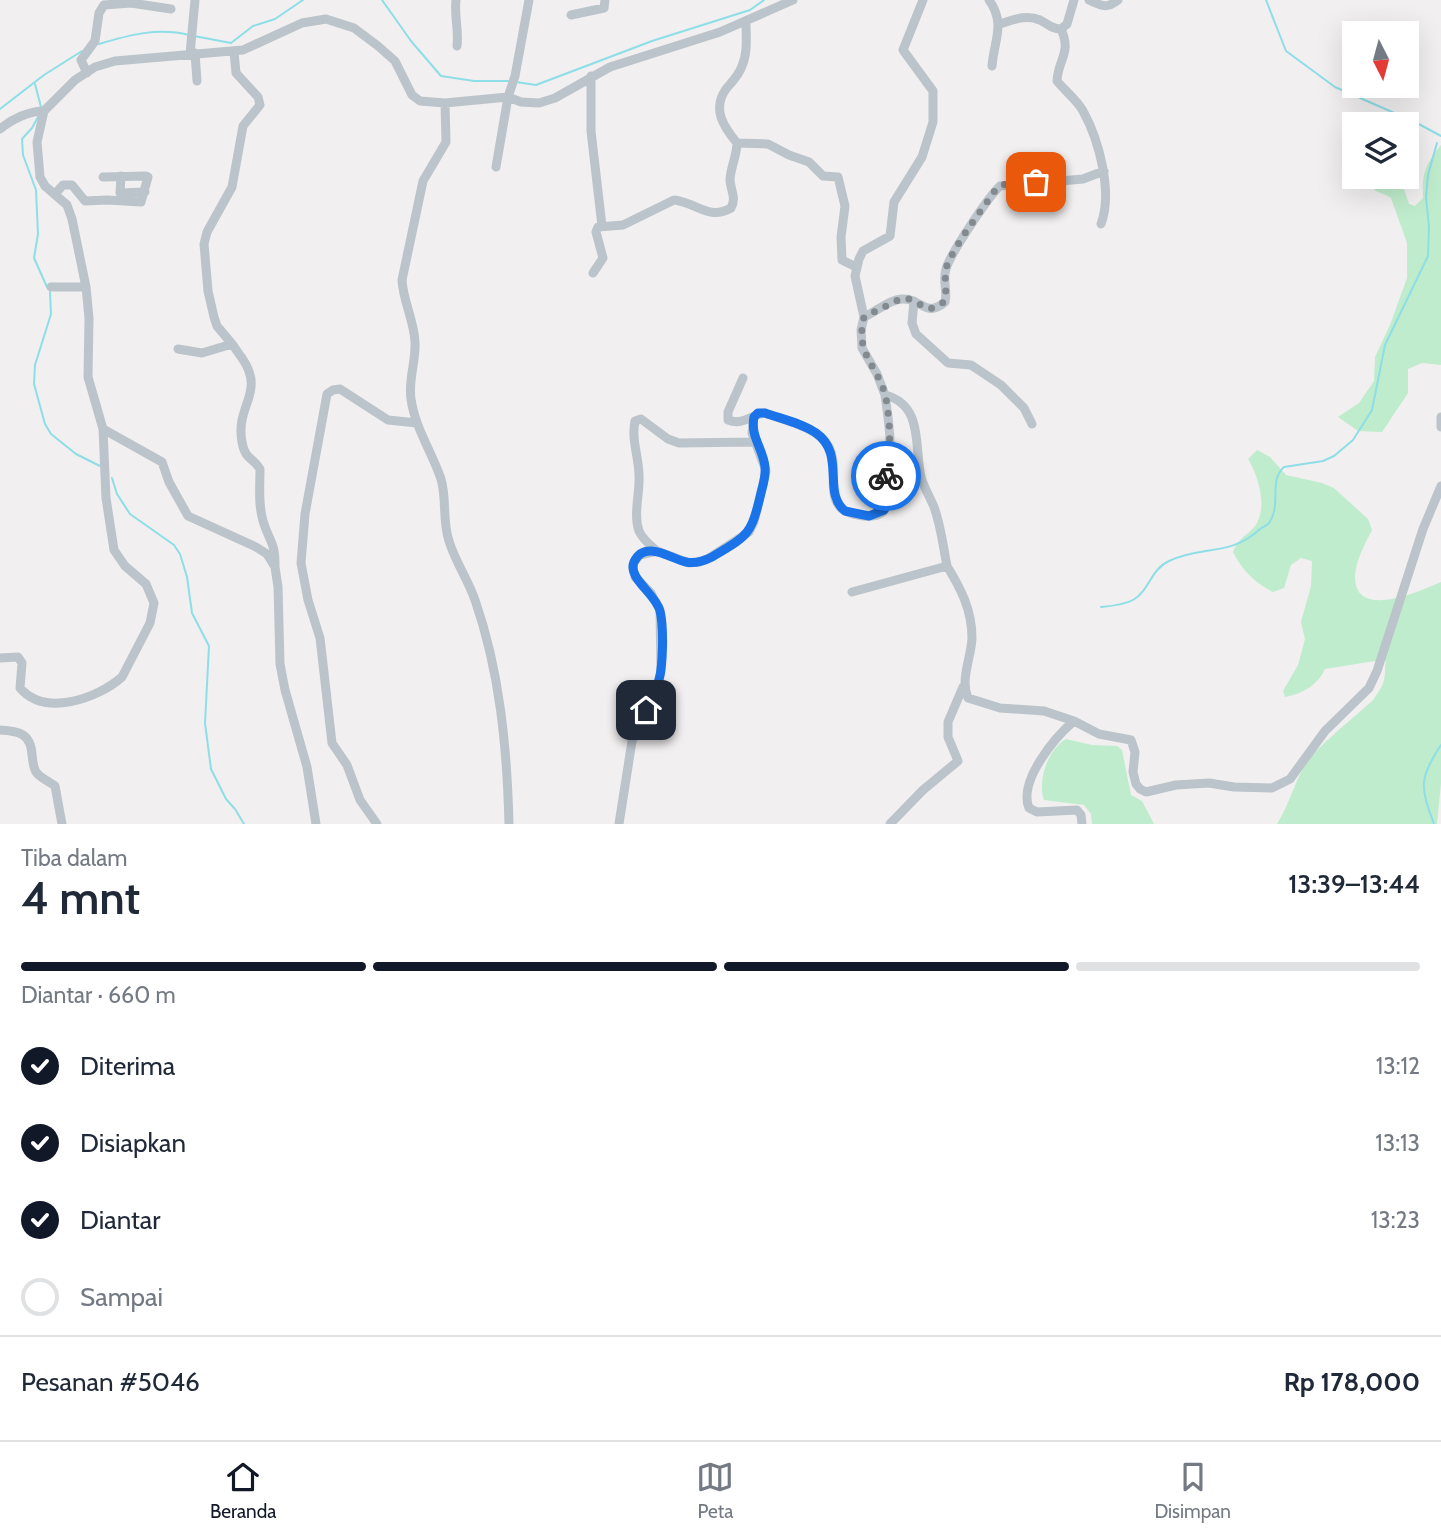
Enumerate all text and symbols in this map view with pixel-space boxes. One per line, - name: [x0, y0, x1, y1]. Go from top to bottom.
- north arrow: [1342, 21, 1419, 98]
- map controls: [1342, 21, 1419, 189]
- button: layers: [1342, 112, 1419, 189]
- pin: [1006, 152, 1066, 212]
- icon: bag: [1017, 163, 1055, 201]
- courier: [851, 441, 921, 511]
- icon: bike: [867, 457, 905, 495]
- pin: [616, 680, 676, 740]
- icon: home: [627, 691, 665, 729]
- text: Tiba dalam: [21, 844, 127, 872]
- text: 13:39–13:44: [1288, 868, 1420, 900]
- text: 4 mnt: [21, 870, 140, 926]
- text: Diantar · 660 m: [21, 981, 176, 1009]
- icon: check: [21, 1047, 59, 1085]
- text: Diterima: [80, 1050, 175, 1082]
- text: 13:12: [1376, 1052, 1420, 1080]
- icon: check: [21, 1124, 59, 1162]
- text: Disiapkan: [80, 1127, 186, 1159]
- text: 13:13: [1375, 1129, 1420, 1157]
- icon: check: [21, 1201, 59, 1239]
- text: Diantar: [80, 1204, 161, 1236]
- text: 13:23: [1371, 1206, 1420, 1234]
- text: Sampai: [80, 1281, 163, 1313]
- text: Pesanan #5046: [21, 1366, 200, 1398]
- text: Rp 178,000: [1284, 1366, 1420, 1398]
- tab: Beranda: [210, 1458, 276, 1523]
- tab: Peta: [696, 1458, 734, 1523]
- tab: Disimpan: [1154, 1458, 1231, 1523]

